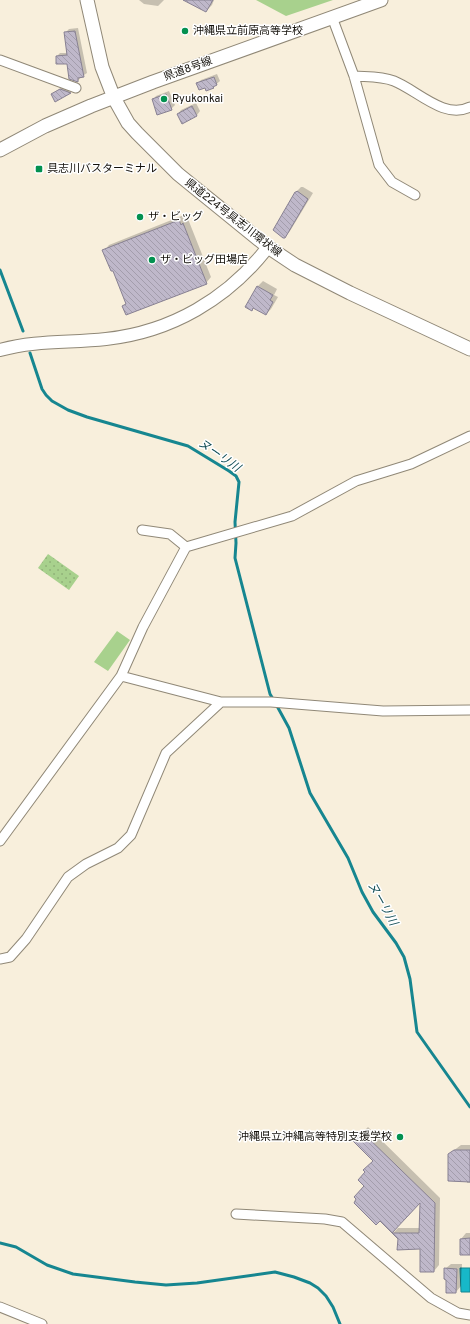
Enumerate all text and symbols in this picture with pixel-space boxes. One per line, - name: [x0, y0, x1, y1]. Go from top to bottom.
- place label: 沖縄県立前原高等学校: [193, 24, 303, 38]
- marker: 沖縄県立前原高等学校: [180, 26, 190, 36]
- street label: 県道8号線: [162, 54, 214, 84]
- place label: Ryukonkai: [172, 92, 223, 106]
- marker: Ryukonkai: [159, 94, 169, 104]
- place label: 具志川バスターミナル: [47, 162, 157, 176]
- marker: 具志川バスターミナル: [34, 164, 44, 174]
- street label: 県道224号具志川環状線: [182, 176, 284, 260]
- place label: ザ・ビッグ: [148, 210, 203, 224]
- marker: ザ・ビッグ: [135, 212, 145, 222]
- place label: ザ・ビッグ田場店: [160, 253, 248, 267]
- marker: ザ・ビッグ田場店: [147, 255, 157, 265]
- water label: ヌーリ川: [195, 436, 245, 477]
- water label: ヌーリ川: [363, 879, 402, 931]
- place label: 沖縄県立沖縄高等特別支援学校: [238, 1130, 392, 1144]
- marker: 沖縄県立沖縄高等特別支援学校: [395, 1132, 405, 1142]

